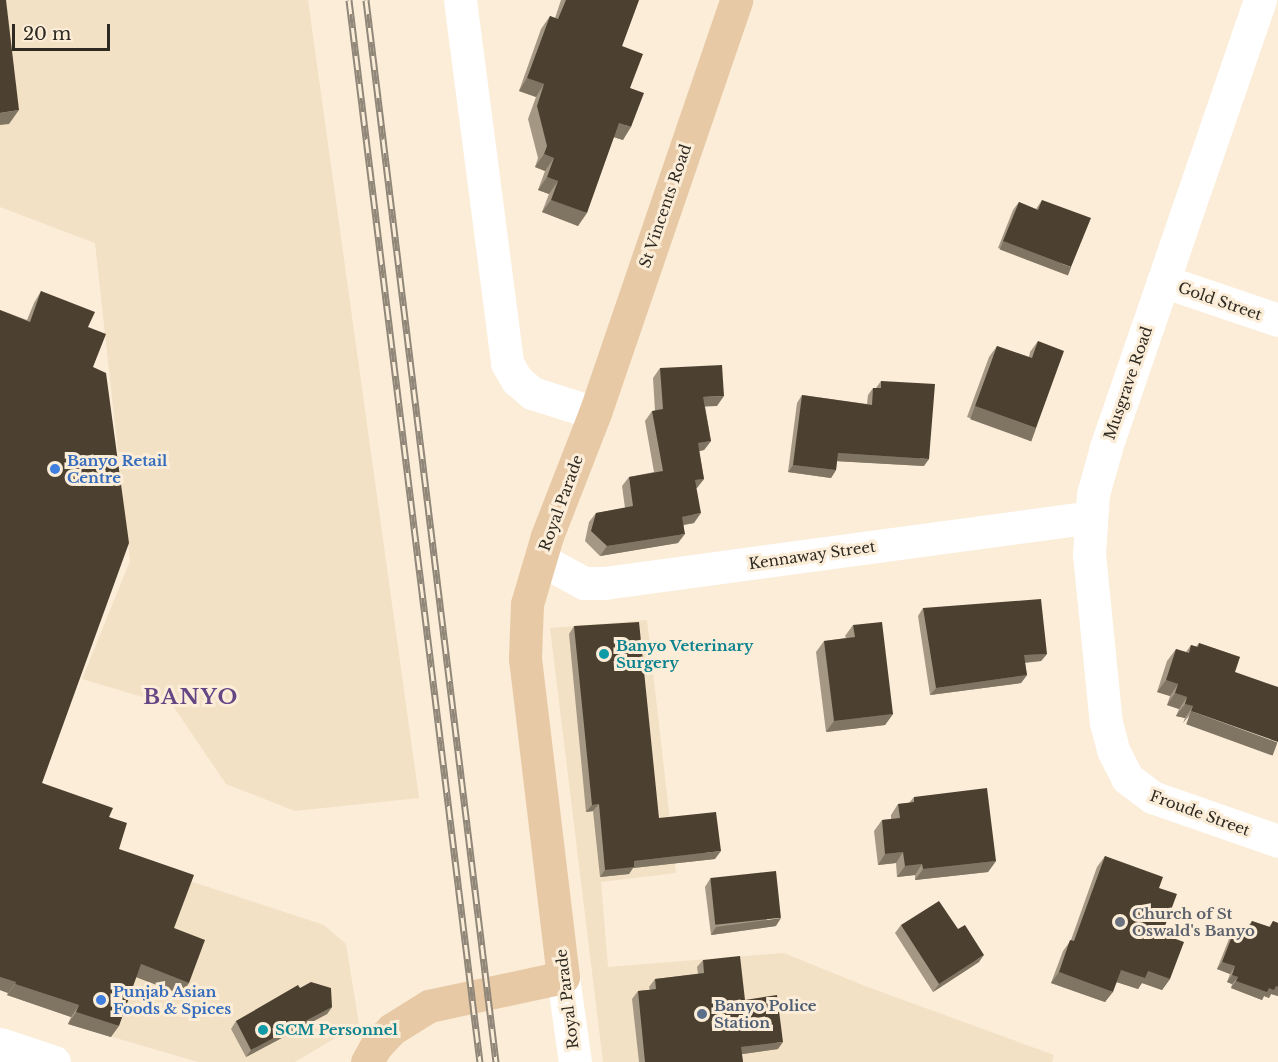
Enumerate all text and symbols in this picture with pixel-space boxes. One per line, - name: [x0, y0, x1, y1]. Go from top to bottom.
- scale bar: [15, 12, 112, 50]
- text: 20 m: [23, 23, 71, 45]
- street label: St Vincents Road: [635, 141, 695, 271]
- street label: Gold Street: [1176, 278, 1264, 324]
- street label: Musgrave Road: [1100, 324, 1156, 442]
- place label: Banyo Retail Centre: [67, 451, 167, 486]
- street label: Royal Parade: [535, 453, 587, 553]
- marker: Banyo Retail Centre: [48, 462, 62, 476]
- street label: Kennaway Street: [747, 537, 877, 573]
- place label: Banyo Veterinary Surgery: [616, 636, 754, 671]
- marker: Banyo Veterinary Surgery: [597, 647, 611, 661]
- district label: BANYO: [143, 684, 239, 710]
- street label: Froude Street: [1148, 787, 1252, 839]
- place label: Church of St Oswald's Banyo: [1132, 904, 1255, 939]
- marker: Church of St Oswald's Banyo: [1113, 915, 1127, 929]
- street label: Royal Parade: [552, 948, 582, 1050]
- place label: Punjab Asian Foods & Spices: [113, 982, 231, 1017]
- marker: Punjab Asian Foods & Spices: [94, 993, 108, 1007]
- place label: Banyo Police Station: [714, 996, 817, 1031]
- marker: Banyo Police Station: [695, 1007, 709, 1021]
- place label: SCM Personnel: [275, 1021, 398, 1039]
- marker: SCM Personnel: [256, 1023, 270, 1037]

